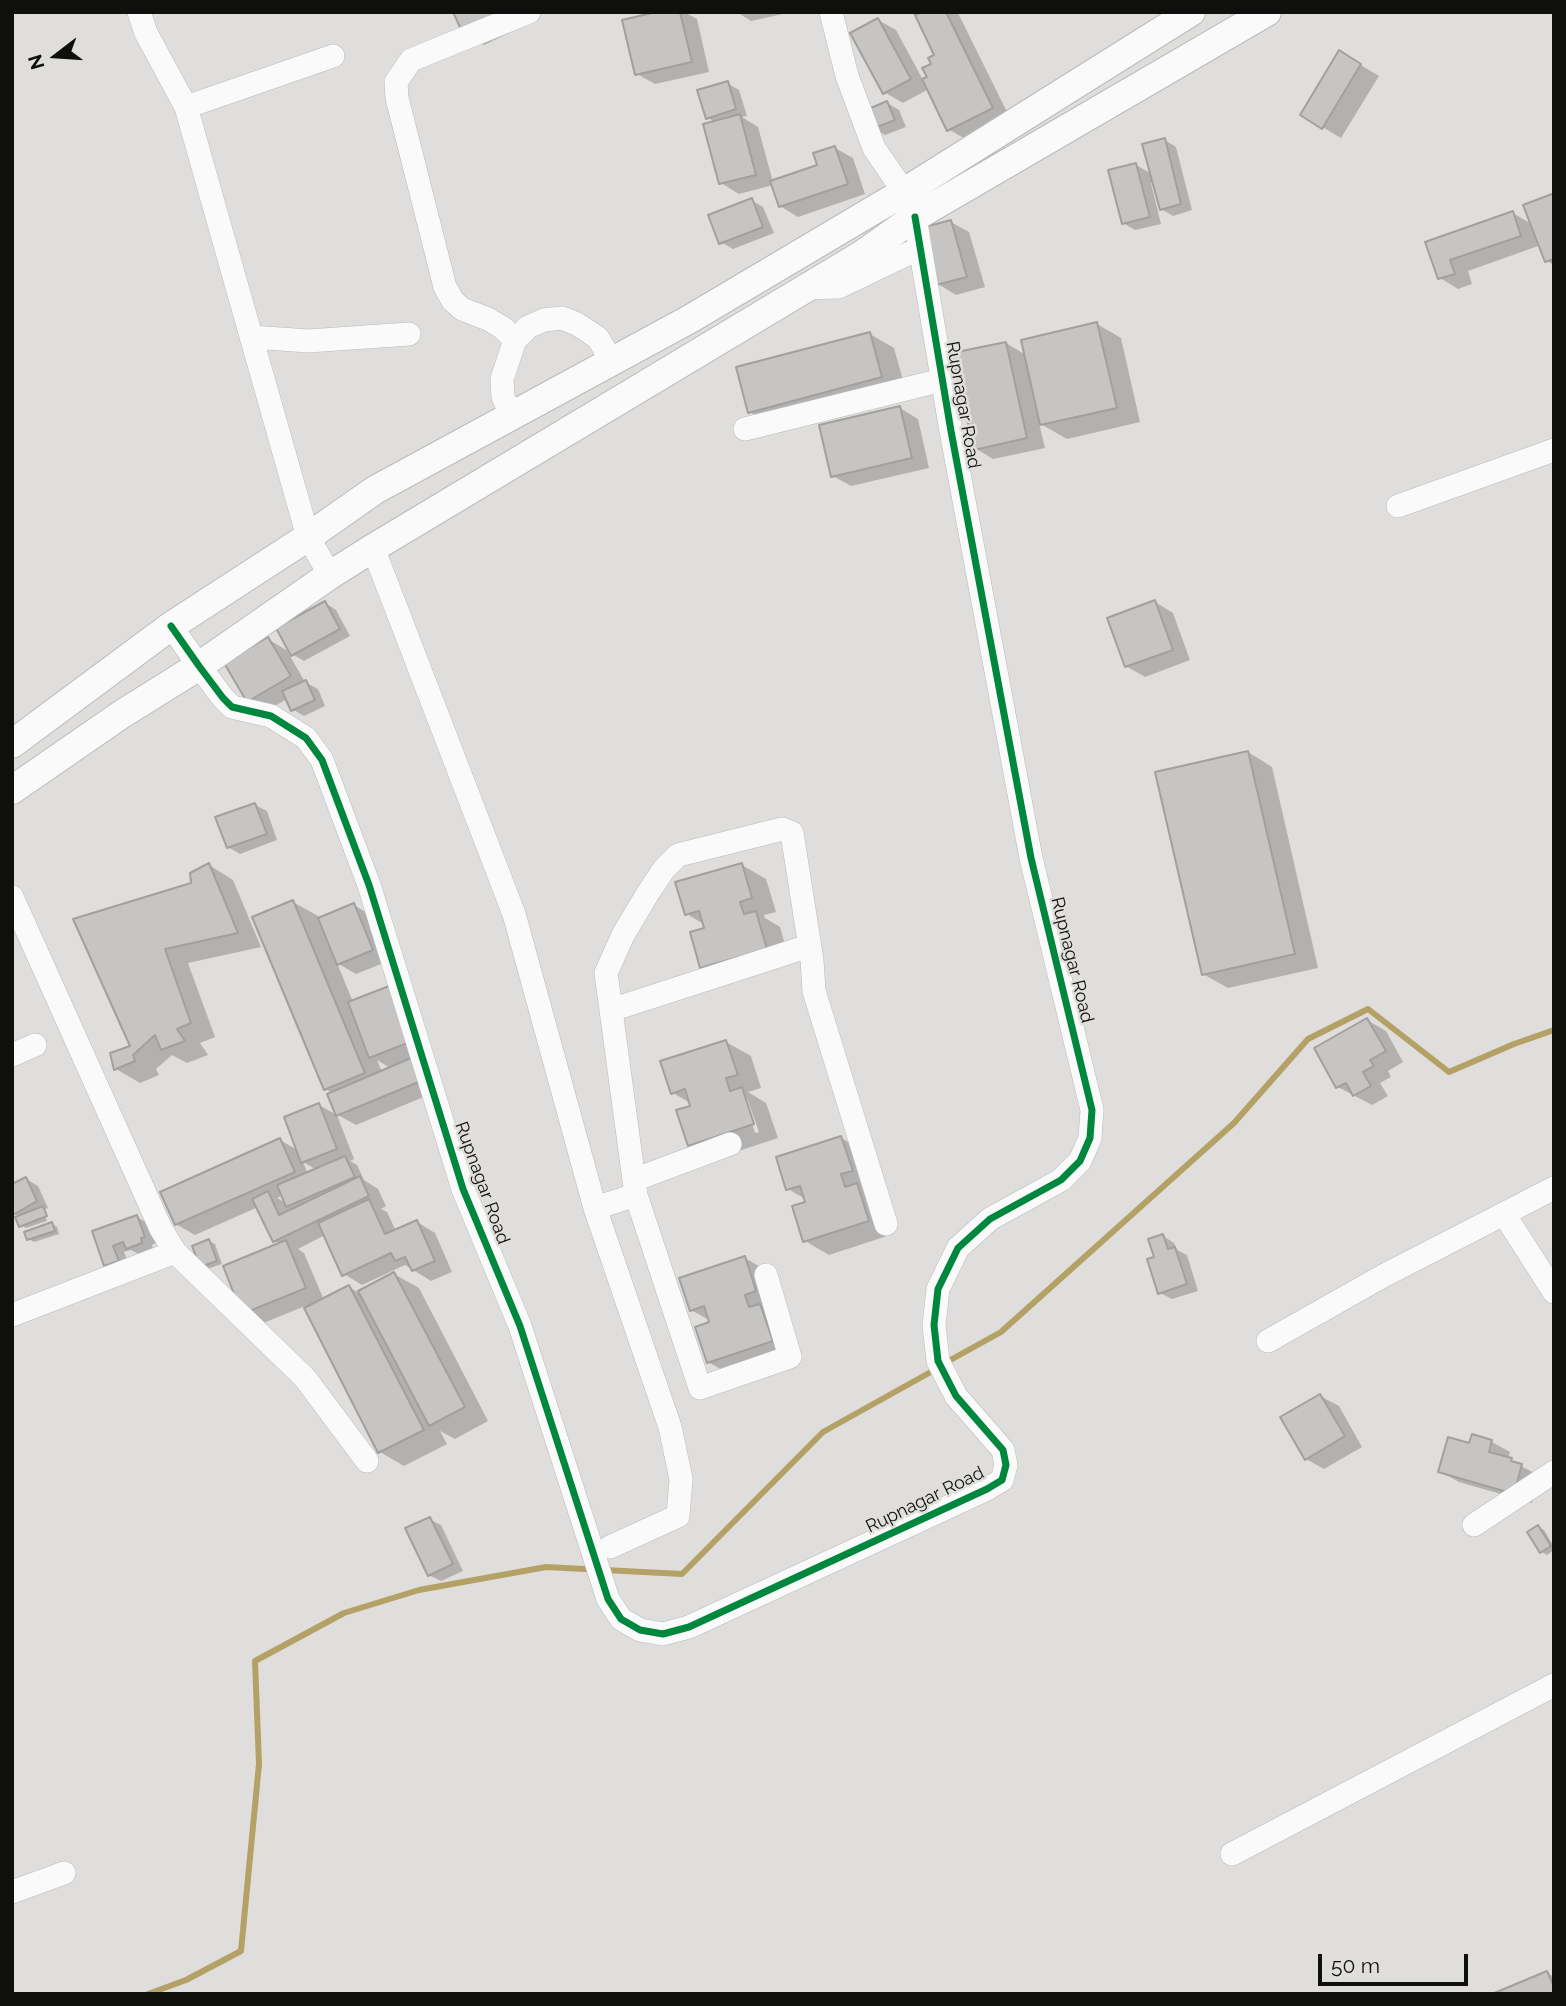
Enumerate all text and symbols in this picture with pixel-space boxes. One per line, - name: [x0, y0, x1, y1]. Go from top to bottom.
- north arrow: [21, 21, 91, 91]
- text: N: [23, 52, 49, 72]
- street label: Rupnagar Road: [941, 340, 985, 470]
- street label: Rupnagar Road: [1046, 895, 1098, 1025]
- street label: Rupnagar Road: [450, 1119, 514, 1247]
- street label: Rupnagar Road: [862, 1462, 988, 1538]
- scale bar: [1321, 1940, 1472, 1984]
- text: 50 m: [1331, 1953, 1380, 1978]

